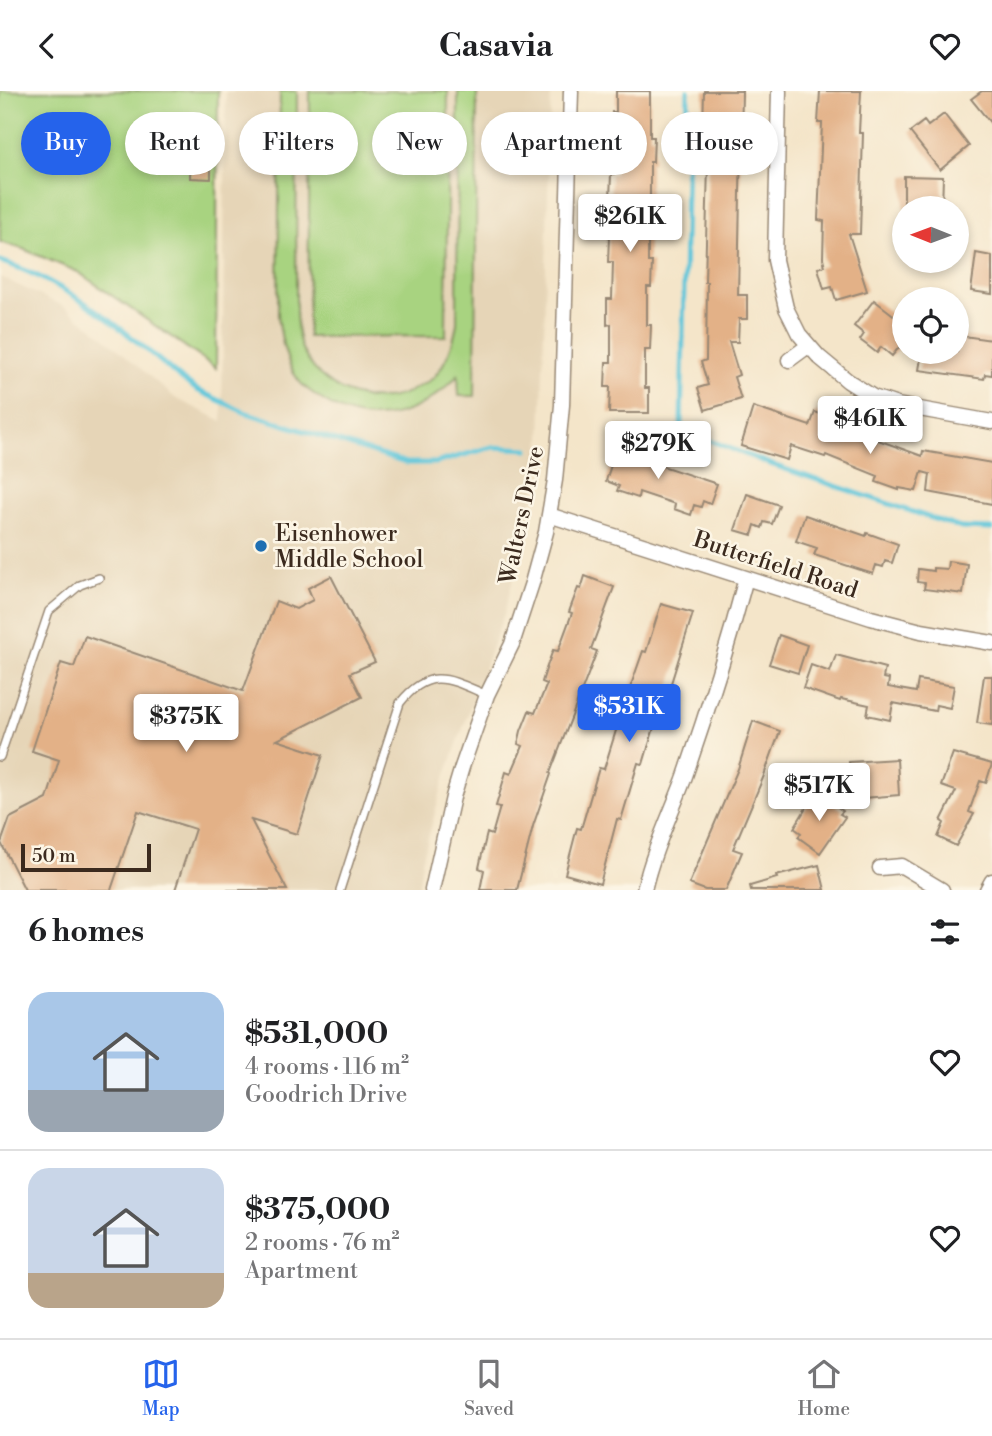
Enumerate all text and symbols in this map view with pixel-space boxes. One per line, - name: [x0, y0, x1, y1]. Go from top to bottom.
- text: Casavia: [439, 26, 553, 66]
- icon: back: [28, 27, 66, 65]
- icon: heart: [926, 27, 964, 65]
- chip: Buy: [21, 112, 111, 175]
- chip: Rent: [125, 112, 225, 175]
- chip: Filters: [239, 112, 358, 175]
- chip: New: [372, 112, 467, 175]
- chip: Apartment: [481, 112, 647, 175]
- chip: House: [661, 112, 778, 175]
- pin: $261K: [581, 195, 679, 254]
- north arrow: [892, 196, 970, 273]
- map controls: [892, 196, 969, 364]
- text: $261K: [594, 203, 666, 231]
- button: locate: [892, 287, 969, 364]
- pin: $461K: [821, 397, 919, 456]
- text: $461K: [834, 405, 906, 433]
- pin: $279K: [609, 421, 707, 481]
- text: $279K: [621, 430, 695, 458]
- street label: Walters Drive: [493, 443, 550, 588]
- place label: Eisenhower Middle School: [275, 520, 423, 574]
- street label: Butterfield Road: [689, 525, 861, 605]
- marker: Eisenhower Middle School: [253, 538, 269, 554]
- pin: $531K: [580, 685, 678, 744]
- text: $531K: [594, 693, 664, 721]
- pin: $375K: [137, 695, 235, 754]
- text: $375K: [150, 703, 222, 731]
- pin: $517K: [770, 763, 868, 823]
- text: $517K: [784, 772, 854, 800]
- scale bar: [21, 841, 150, 873]
- text: 50 m: [32, 844, 76, 868]
- text: 6 homes: [28, 913, 144, 951]
- icon: filters: [926, 913, 964, 951]
- text: $531,000: [245, 1015, 388, 1053]
- icon: home: [84, 1020, 168, 1104]
- icon: heart: [926, 1043, 964, 1081]
- text: 4 rooms · 116 m²: [245, 1053, 409, 1081]
- text: Goodrich Drive: [245, 1081, 407, 1109]
- text: $375,000: [245, 1191, 390, 1229]
- icon: home: [84, 1196, 168, 1280]
- icon: heart: [926, 1219, 964, 1257]
- text: 2 rooms · 76 m²: [245, 1229, 400, 1257]
- text: Apartment: [245, 1257, 358, 1285]
- tab: Map: [142, 1355, 180, 1421]
- tab: Saved: [464, 1355, 514, 1421]
- tab: Home: [798, 1355, 850, 1421]

